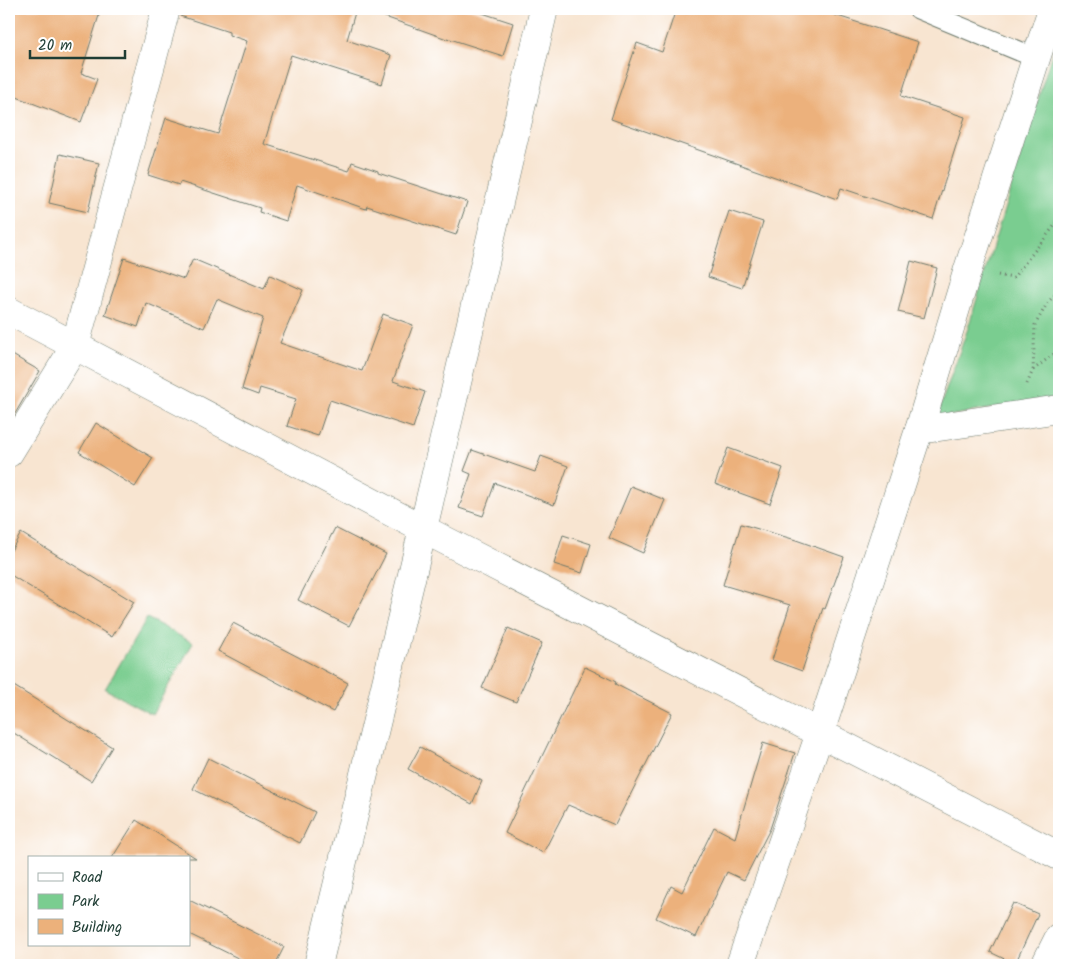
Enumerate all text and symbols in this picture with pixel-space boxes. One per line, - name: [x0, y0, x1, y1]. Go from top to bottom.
- scale bar: [30, 28, 125, 60]
- text: 20 m: [38, 34, 72, 58]
- legend: [28, 856, 190, 946]
- text: Road: [72, 866, 103, 890]
- text: Park: [72, 890, 100, 914]
- text: Building: [72, 916, 122, 940]

